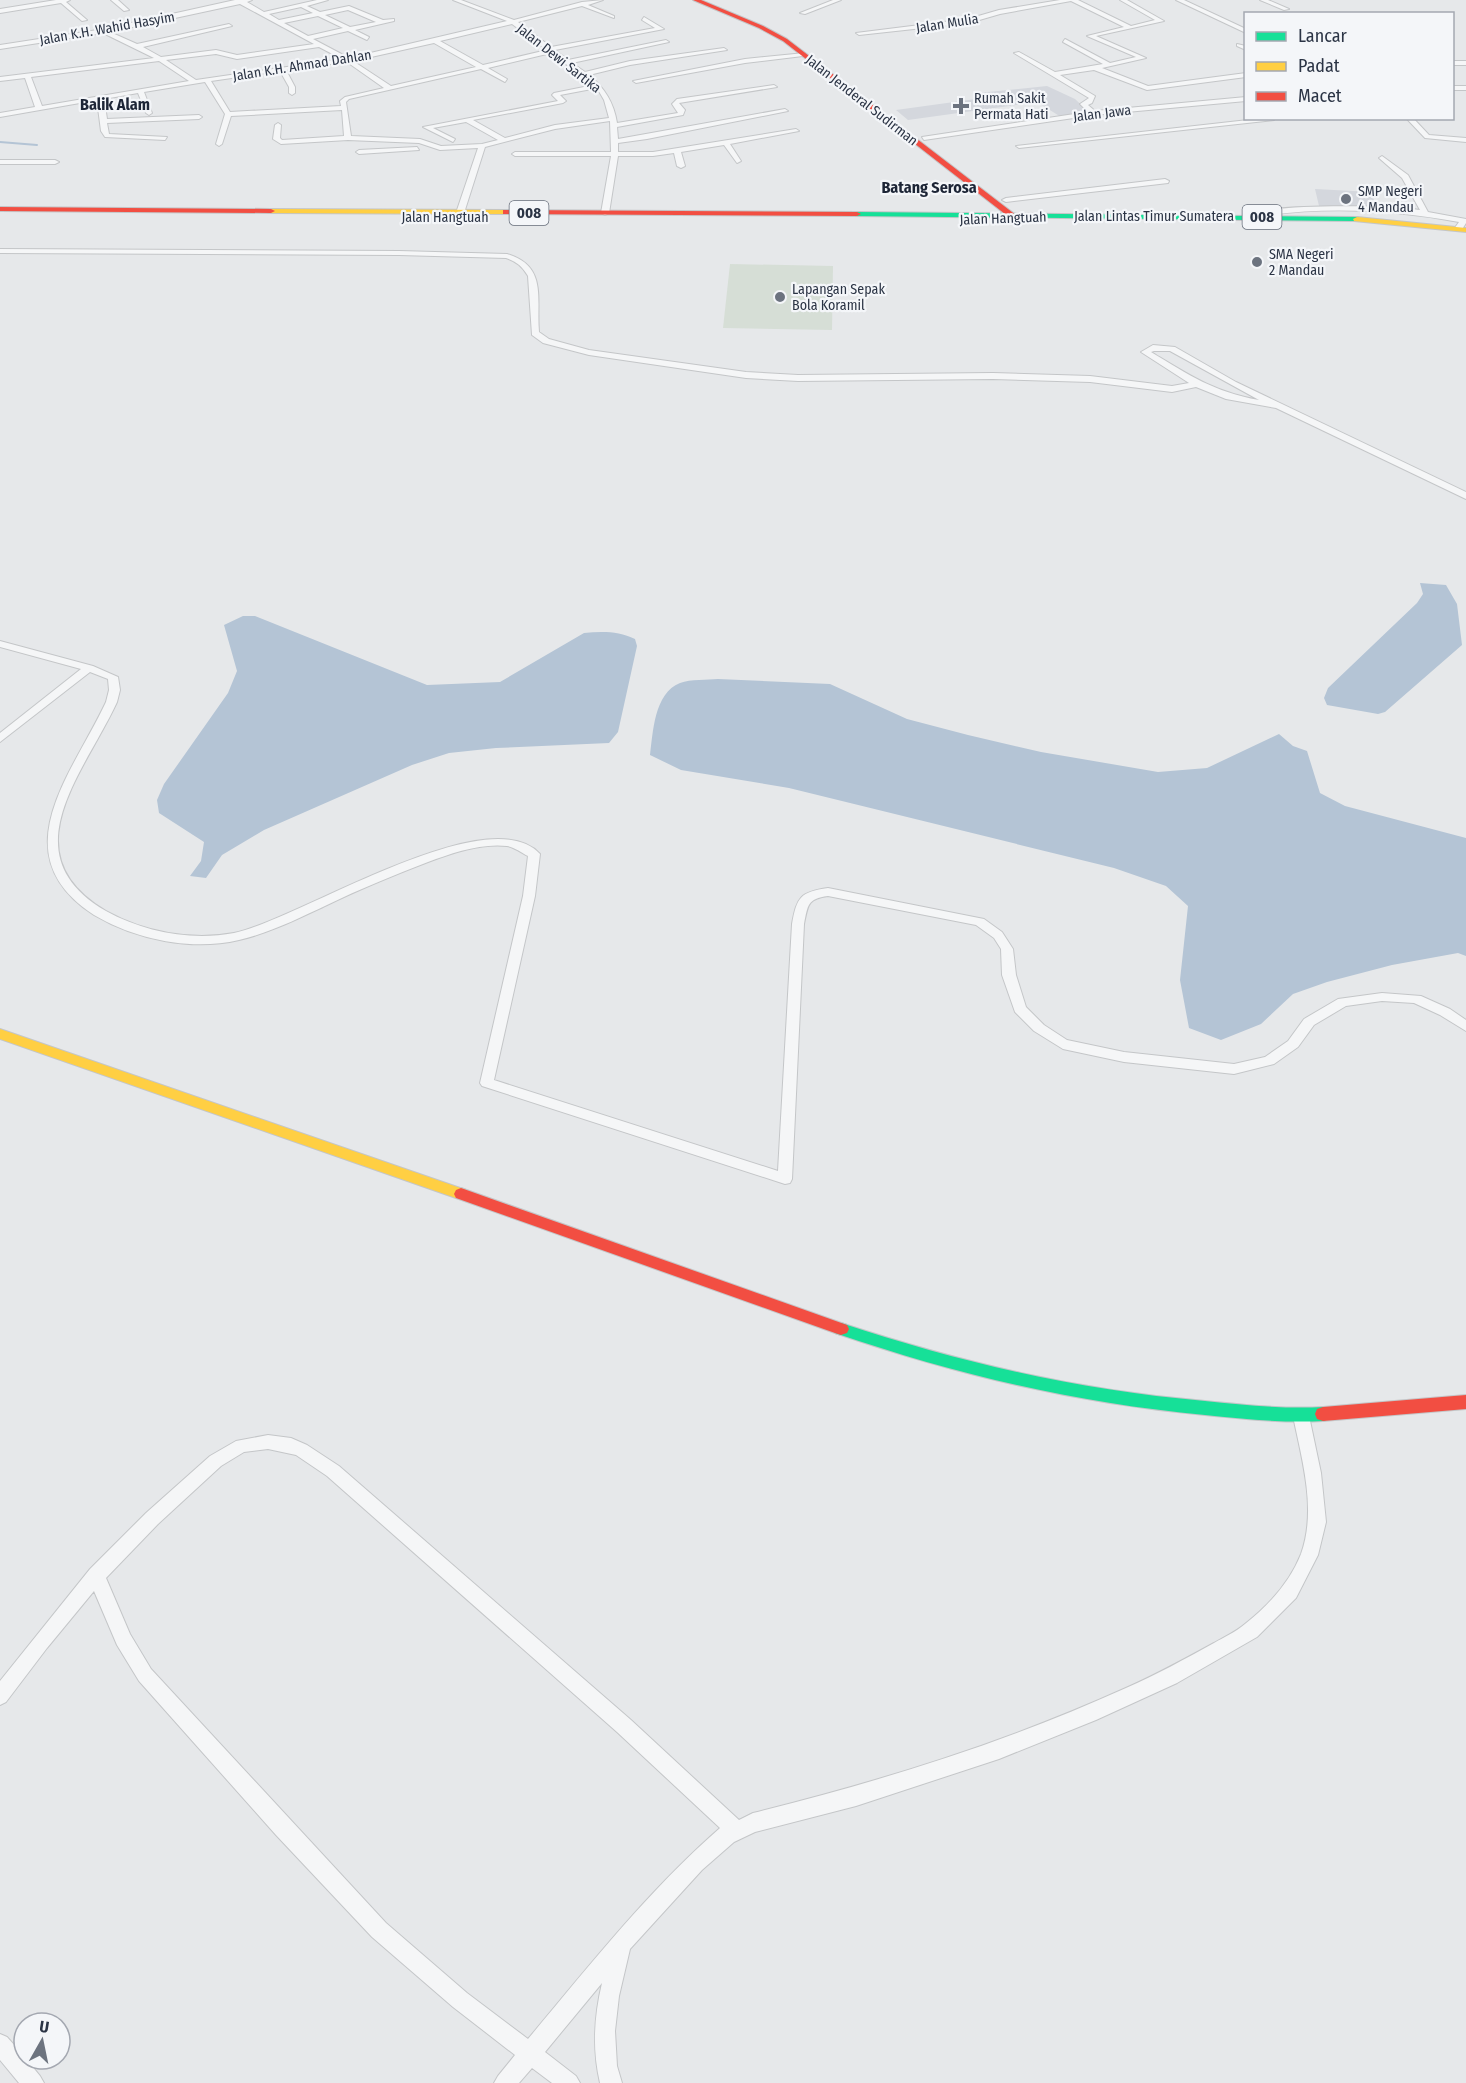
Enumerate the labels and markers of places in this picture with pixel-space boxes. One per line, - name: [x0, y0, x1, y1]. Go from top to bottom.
- place label: Rumah Sakit Permata Hati: [974, 90, 1048, 123]
- marker: Rumah Sakit Permata Hati: [952, 97, 970, 115]
- place label: SMP Negeri 4 Mandau: [1358, 183, 1422, 216]
- marker: SMP Negeri 4 Mandau: [1339, 192, 1353, 206]
- place label: SMA Negeri 2 Mandau: [1269, 246, 1334, 279]
- marker: SMA Negeri 2 Mandau: [1250, 255, 1264, 269]
- place label: Lapangan Sepak Bola Koramil: [792, 281, 885, 314]
- marker: Lapangan Sepak Bola Koramil: [773, 290, 787, 304]

